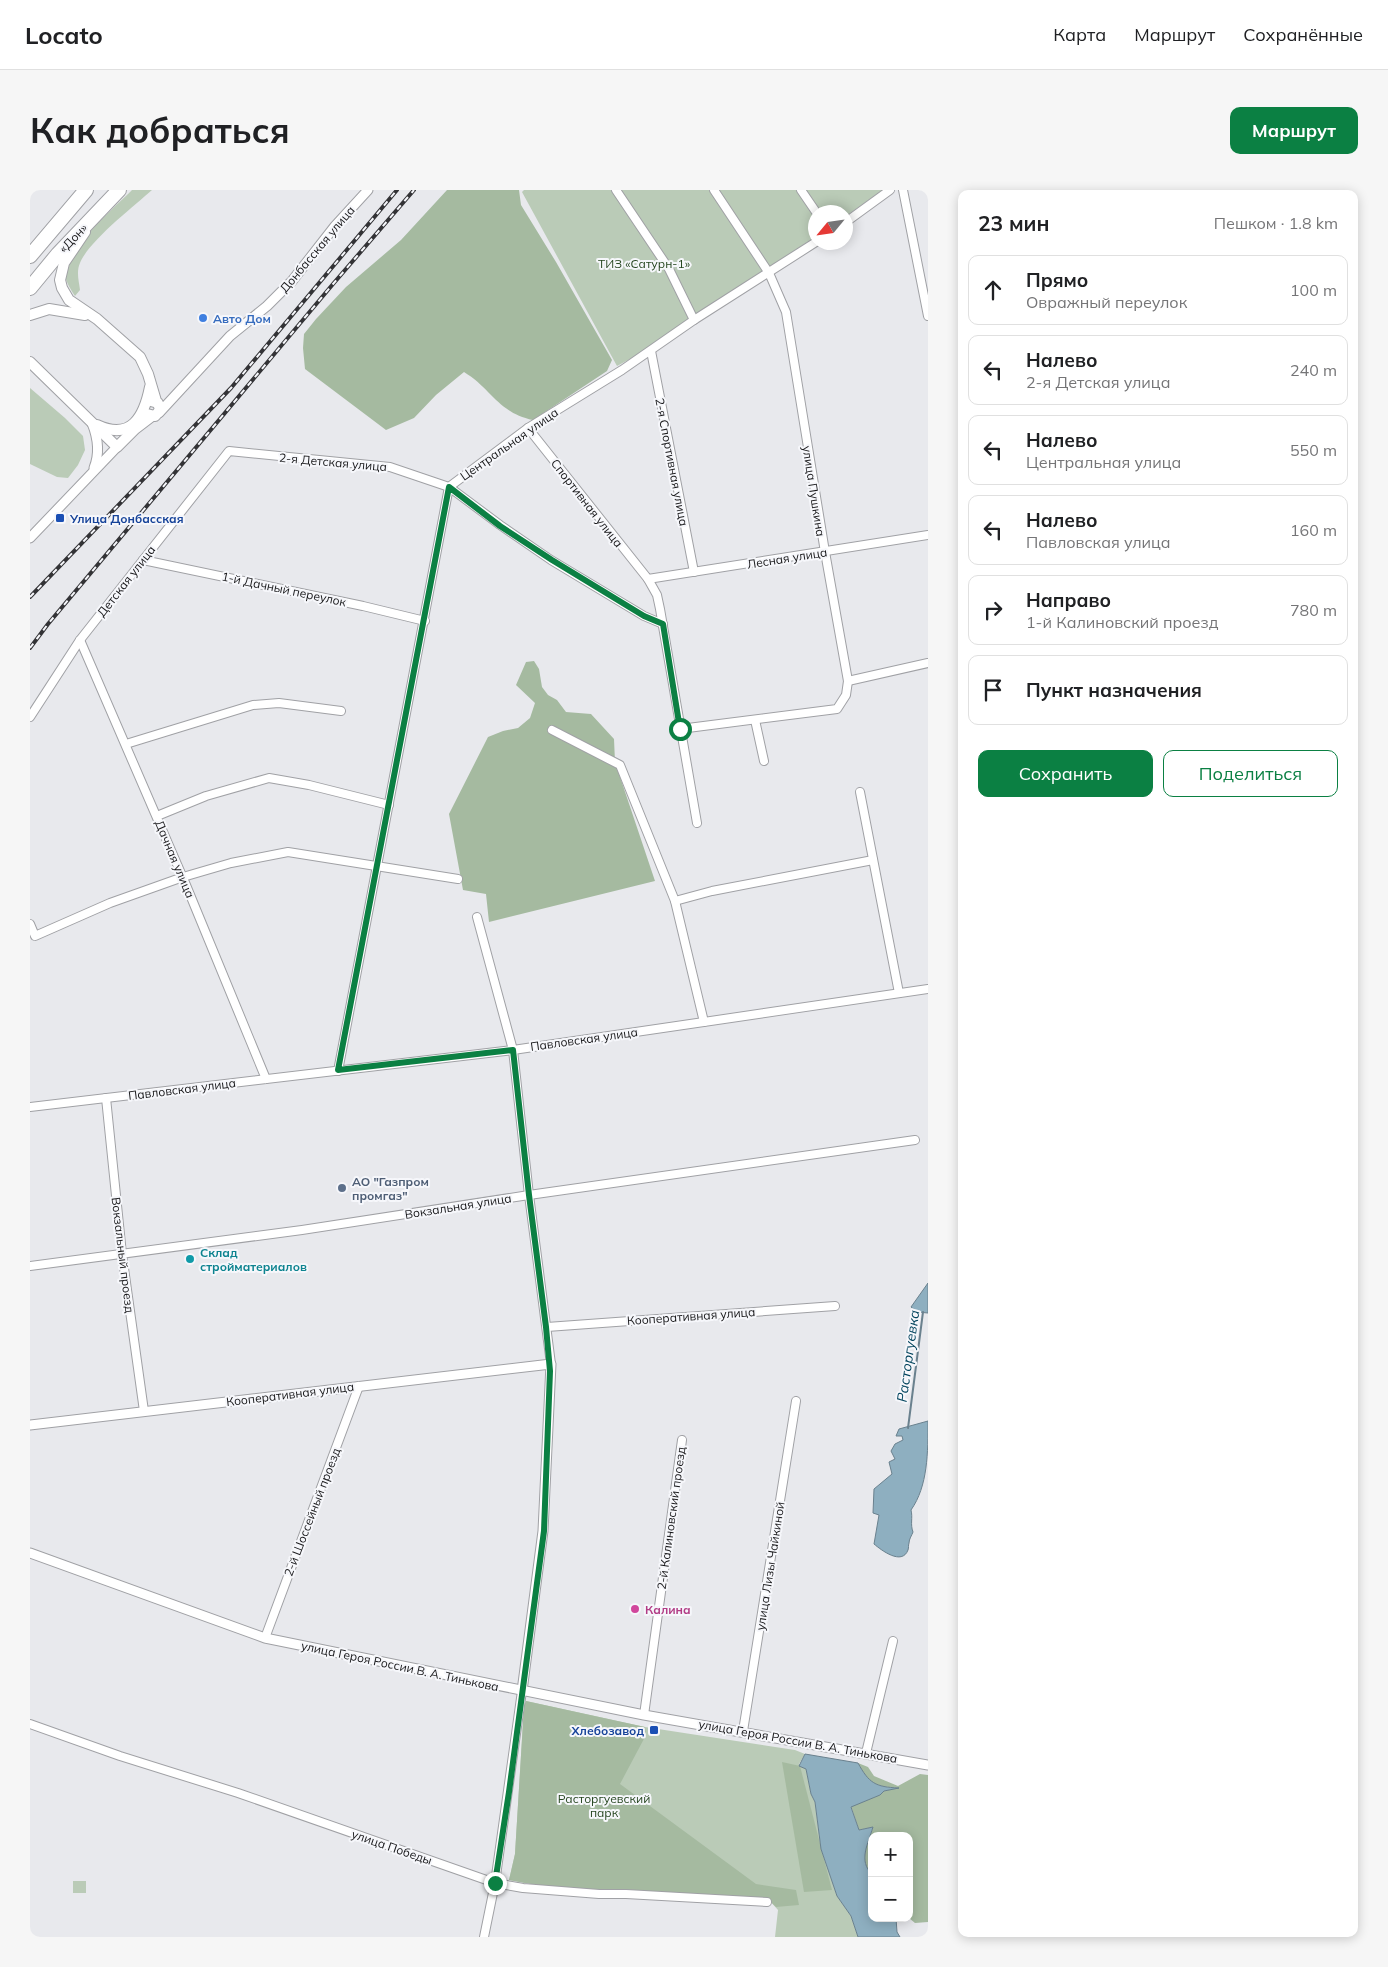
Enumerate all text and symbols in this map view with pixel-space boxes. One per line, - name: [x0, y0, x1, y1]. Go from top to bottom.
- text: Locato: [25, 20, 103, 50]
- text: Карта: [1053, 23, 1106, 46]
- text: Маршрут: [1134, 23, 1215, 46]
- text: Сохранённые: [1243, 23, 1363, 46]
- button: Маршрут: [1230, 107, 1358, 154]
- text: Как добраться: [30, 108, 290, 152]
- street label: Донбасская улица: [276, 203, 358, 295]
- north arrow: [808, 205, 853, 250]
- text: 23 мин: [978, 210, 1050, 236]
- text: Пешком · 1.8 km: [1214, 213, 1338, 233]
- street label: «Дон»: [56, 220, 91, 256]
- park label: ТИЗ «Сатурн-1»: [598, 256, 691, 271]
- text: Прямо: [1026, 268, 1088, 292]
- icon: ahead: [979, 276, 1007, 304]
- text: 100 m: [1290, 280, 1337, 300]
- text: Овражный переулок: [1026, 292, 1187, 312]
- place label: Авто Дом: [213, 311, 271, 326]
- marker: Авто Дом: [197, 312, 209, 324]
- text: Налево: [1026, 348, 1098, 372]
- icon: left: [979, 356, 1007, 384]
- text: 240 m: [1290, 360, 1337, 380]
- text: 2-я Детская улица: [1026, 372, 1170, 392]
- street label: 2-я Спортивная улица: [652, 397, 692, 527]
- street label: Центральная улица: [457, 404, 561, 484]
- text: Налево: [1026, 428, 1098, 452]
- icon: left: [979, 436, 1007, 464]
- text: 550 m: [1290, 440, 1337, 460]
- street label: улица Пушкина: [799, 445, 829, 537]
- street label: 2-я Детская улица: [278, 450, 388, 474]
- text: Центральная улица: [1026, 452, 1181, 472]
- street label: Спортивная улица: [548, 456, 626, 550]
- text: Налево: [1026, 508, 1098, 532]
- place label: Улица Донбасская: [69, 511, 184, 526]
- marker: Улица Донбасская: [54, 512, 66, 524]
- icon: left: [979, 516, 1007, 544]
- text: 160 m: [1290, 520, 1337, 540]
- text: Павловская улица: [1026, 532, 1171, 552]
- street label: Детская улица: [94, 542, 158, 620]
- street label: Лесная улица: [746, 544, 828, 572]
- street label: 1-й Дачный переулок: [220, 568, 348, 610]
- text: Направо: [1026, 588, 1111, 612]
- icon: right: [979, 596, 1007, 624]
- text: 780 m: [1290, 600, 1337, 620]
- text: 1-й Калиновский проезд: [1026, 612, 1218, 632]
- icon: arrive: [979, 676, 1007, 704]
- text: Пункт назначения: [1026, 678, 1202, 702]
- route start: [669, 718, 692, 741]
- button: Сохранить: [978, 750, 1153, 797]
- button: Поделиться: [1163, 750, 1338, 797]
- street label: Дачная улица: [152, 818, 198, 900]
- street label: Павловская улица: [529, 1024, 639, 1054]
- street label: Павловская улица: [127, 1075, 237, 1103]
- place label: АО "Газпром промгаз": [352, 1174, 429, 1203]
- marker: АО "Газпром промгаз": [336, 1182, 348, 1194]
- street label: Вокзальная улица: [404, 1190, 512, 1222]
- street label: Вокзальный проезд: [108, 1196, 138, 1314]
- place label: Склад стройматериалов: [200, 1245, 307, 1274]
- marker: Склад стройматериалов: [184, 1253, 196, 1265]
- street label: Кооперативная улица: [626, 1304, 756, 1328]
- water label: Расторгуевка: [893, 1308, 923, 1403]
- street label: Кооперативная улица: [225, 1379, 355, 1409]
- street label: 2-й Калиновский проезд: [654, 1445, 688, 1591]
- street label: 2-й Шоссейный проезд: [281, 1446, 343, 1578]
- street label: улица Лизы Чайкиной: [752, 1501, 788, 1631]
- place label: Калина: [645, 1602, 691, 1617]
- marker: Калина: [629, 1603, 641, 1615]
- street label: улица Героя России В. А. Тинькова: [300, 1638, 500, 1694]
- street label: улица Героя России В. А. Тинькова: [697, 1716, 899, 1766]
- place label: Хлебозавод: [571, 1723, 644, 1738]
- marker: Хлебозавод: [648, 1724, 660, 1736]
- park label: Расторгуевский парк: [558, 1791, 650, 1820]
- street label: улица Победы: [350, 1826, 434, 1868]
- map controls: [868, 1832, 913, 1922]
- button: +: [868, 1832, 913, 1877]
- route end: [484, 1872, 507, 1895]
- button: −: [868, 1877, 913, 1922]

